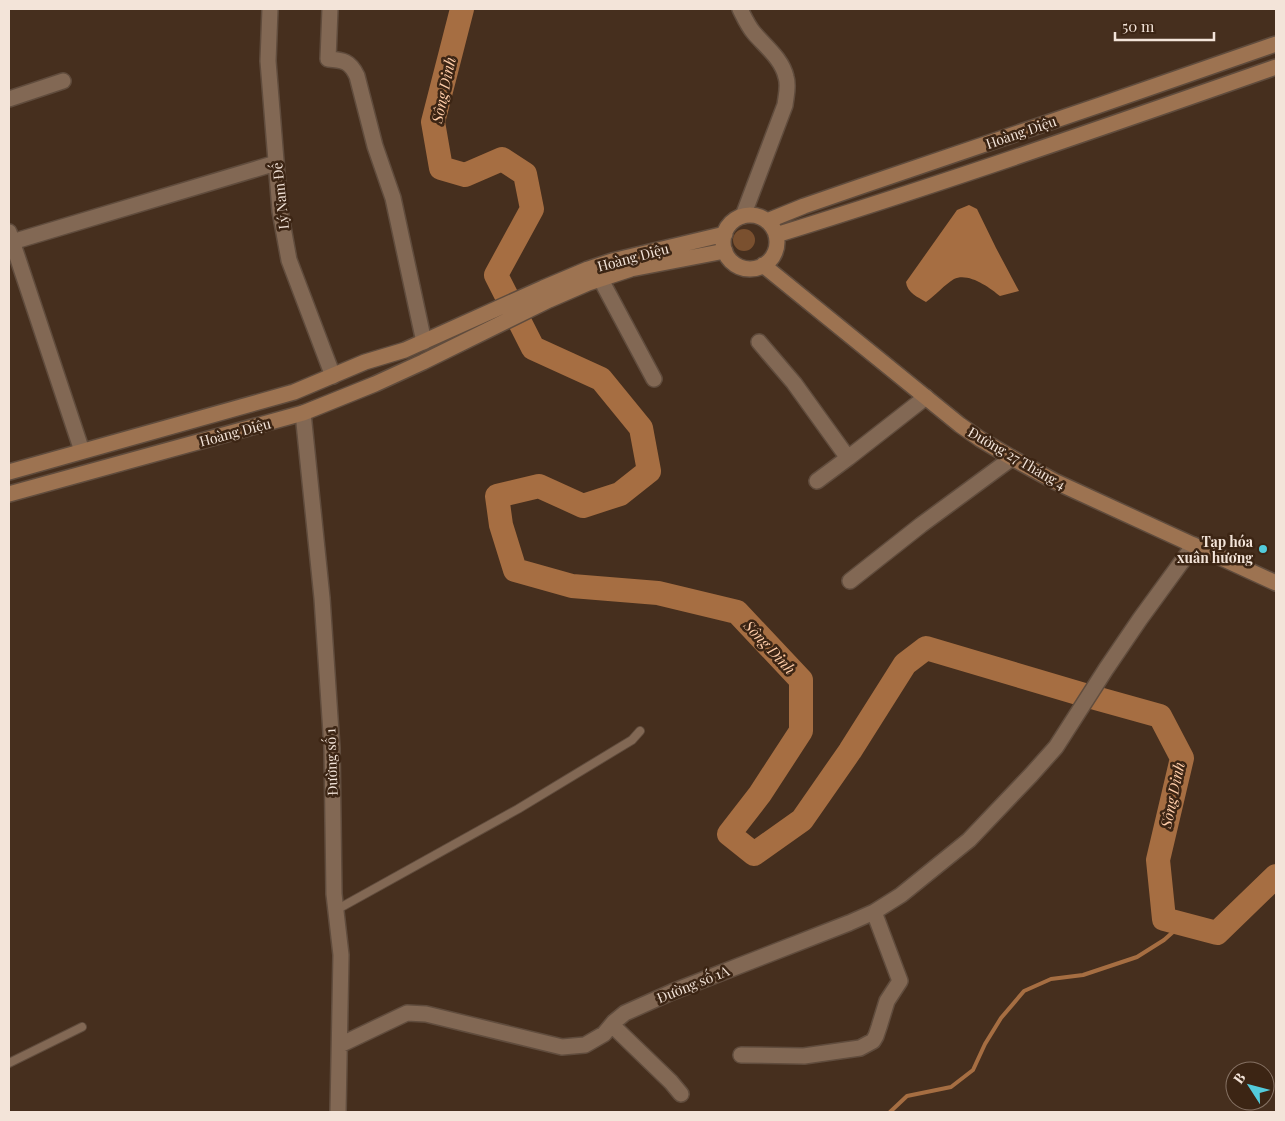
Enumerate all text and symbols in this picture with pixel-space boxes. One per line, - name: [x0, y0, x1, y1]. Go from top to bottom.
- scale bar: [1115, 10, 1214, 42]
- text: 50 m: [1122, 16, 1155, 36]
- water label: Sông Dinh: [426, 55, 460, 126]
- street label: Hoàng Diệu: [983, 111, 1059, 153]
- street label: Lý Nam Đế: [265, 162, 293, 231]
- street label: Hoàng Diệu: [595, 238, 671, 276]
- street label: Hoàng Diệu: [197, 413, 273, 451]
- street label: Đường 27 Tháng 4: [965, 422, 1069, 494]
- place label: Tạp hóa xuân hương: [1177, 532, 1254, 567]
- marker: Tạp hóa xuân hương: [1257, 543, 1269, 555]
- water label: Sông Dinh: [739, 615, 800, 678]
- street label: Đường số 1: [318, 728, 342, 796]
- water label: Sông Dinh: [1155, 760, 1189, 831]
- street label: Đường số 1A: [653, 959, 732, 1007]
- north arrow: [1225, 1061, 1275, 1111]
- text: B: [1229, 1069, 1250, 1087]

